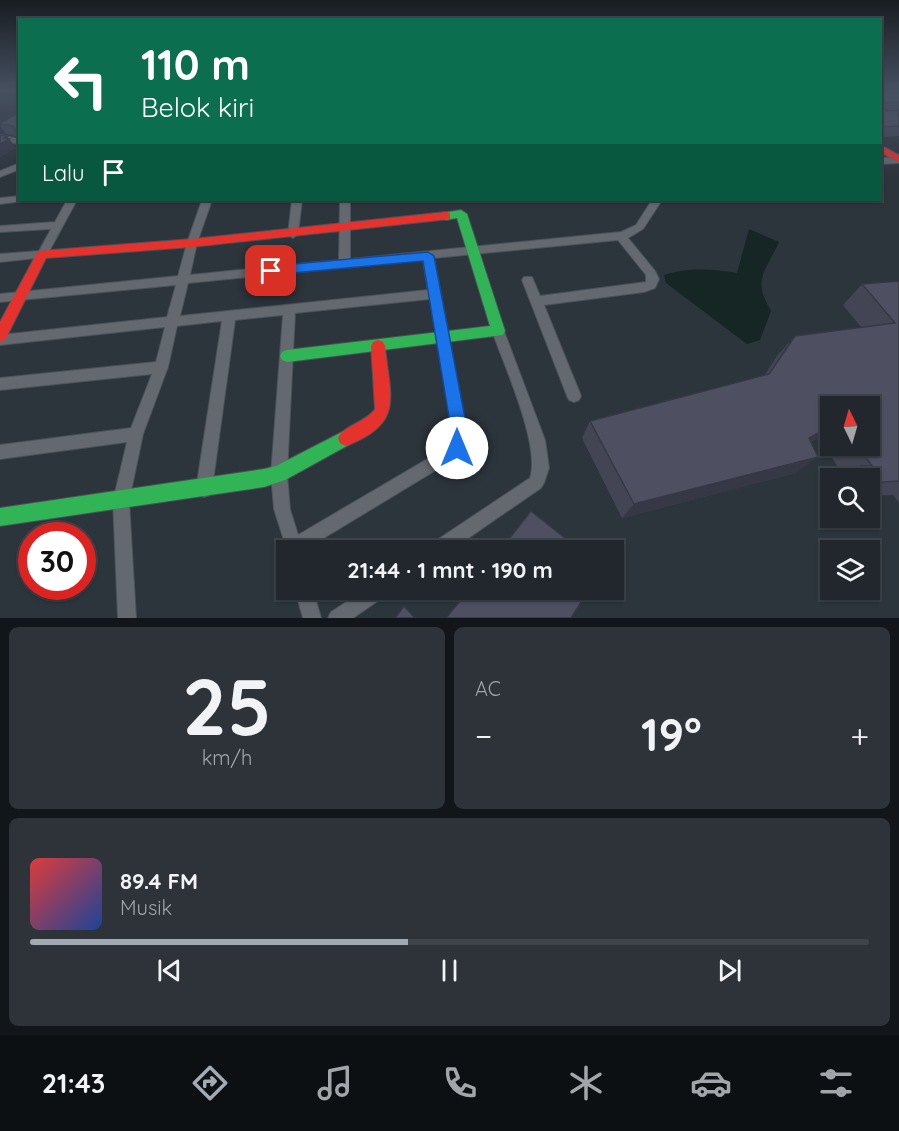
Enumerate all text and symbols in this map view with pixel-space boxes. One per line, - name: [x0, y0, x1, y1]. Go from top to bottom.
- text: 110 m: [141, 38, 250, 91]
- icon: left: [42, 42, 120, 120]
- text: Belok kiri: [141, 90, 254, 124]
- icon: arrive: [97, 156, 130, 189]
- text: Lalu: [42, 159, 85, 187]
- pin: [245, 245, 296, 296]
- icon: arrive: [254, 254, 287, 287]
- north arrow: [820, 396, 880, 456]
- map controls: [820, 396, 880, 600]
- position arrow: [425, 416, 489, 480]
- button: search: [820, 468, 880, 528]
- speed limit sign: 30: [18, 522, 96, 600]
- button: layers: [820, 540, 880, 600]
- text: 21:44 · 1 mnt · 190 m: [347, 556, 553, 584]
- text: 25: [182, 657, 272, 755]
- text: AC: [475, 676, 501, 701]
- text: 19°: [641, 706, 702, 762]
- text: −: [475, 715, 492, 756]
- text: +: [850, 715, 869, 756]
- text: km/h: [202, 745, 252, 770]
- text: 89.4 FM: [120, 867, 198, 895]
- text: Musik: [120, 895, 172, 920]
- icon: previous: [153, 954, 186, 987]
- icon: pause: [433, 954, 466, 987]
- icon: next: [713, 954, 746, 987]
- icon: directions: [189, 1062, 231, 1104]
- icon: music: [314, 1062, 356, 1104]
- icon: phone: [439, 1062, 481, 1104]
- icon: climate: [565, 1062, 607, 1104]
- icon: car: [690, 1062, 732, 1104]
- icon: filters: [815, 1062, 857, 1104]
- text: 21:43: [42, 1066, 105, 1100]

